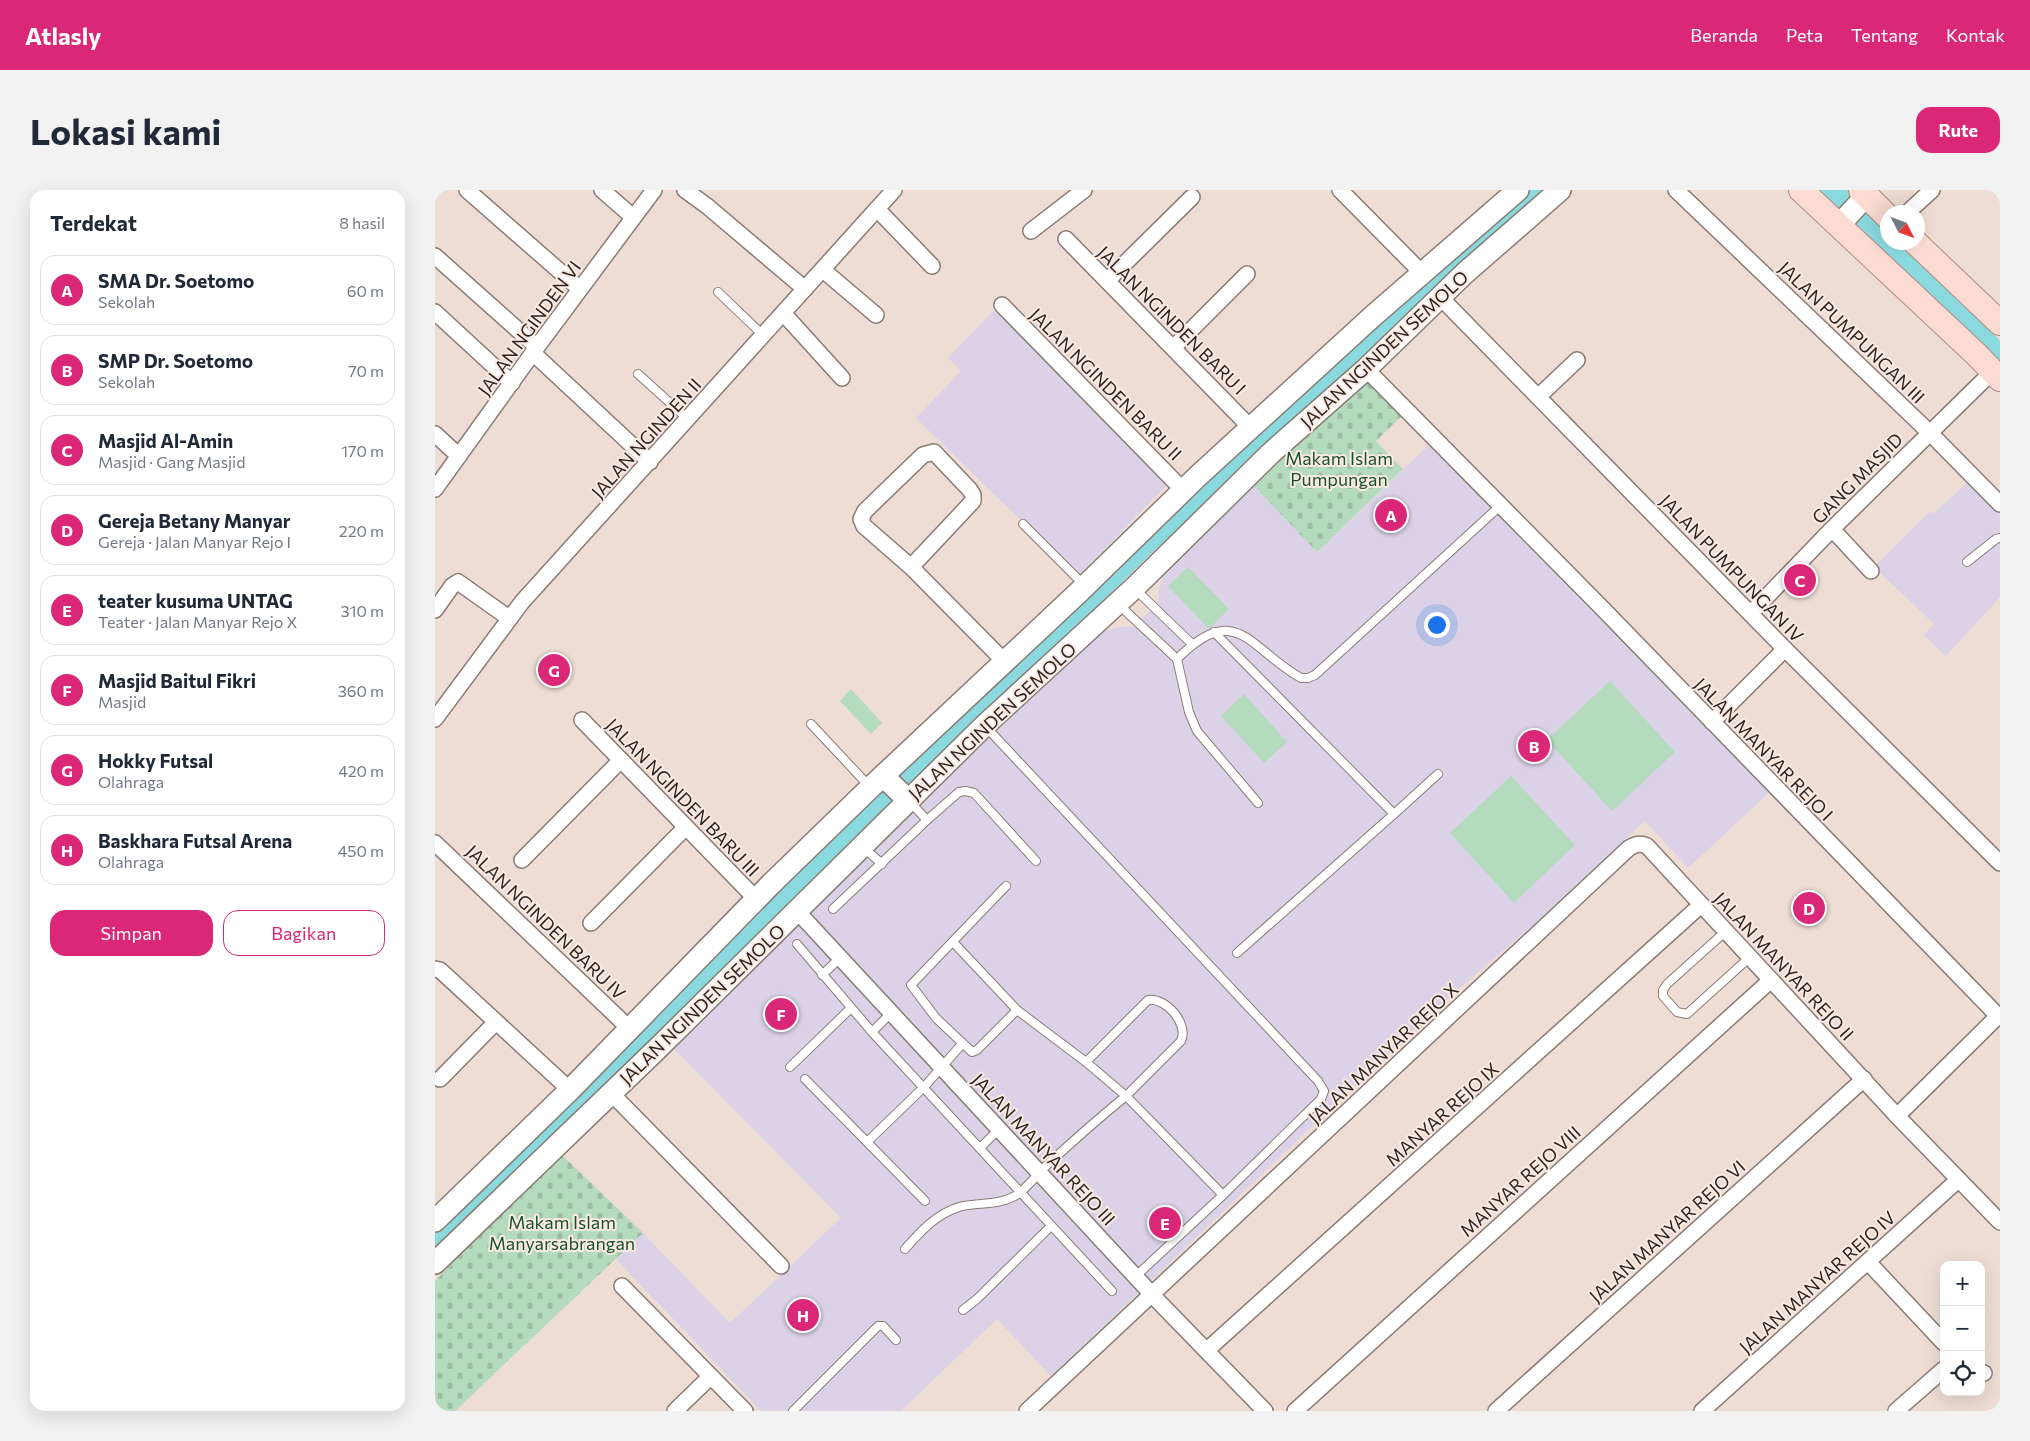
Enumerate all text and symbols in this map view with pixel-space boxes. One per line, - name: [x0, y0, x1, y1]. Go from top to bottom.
- text: Atlasly: [25, 21, 102, 50]
- text: Beranda: [1690, 24, 1758, 46]
- text: Peta: [1786, 24, 1823, 46]
- text: Tentang: [1851, 24, 1918, 46]
- text: Kontak: [1946, 24, 2005, 46]
- button: Rute: [1916, 107, 2000, 153]
- text: Lokasi kami: [30, 109, 221, 152]
- north arrow: [1880, 205, 1925, 250]
- text: Terdekat: [50, 210, 137, 235]
- text: 8 hasil: [339, 213, 385, 232]
- street label: JALAN NGINDEN BARU I: [1093, 241, 1251, 399]
- street label: JALAN NGINDEN VI: [473, 256, 585, 400]
- street label: JALAN PUMPUNGAN III: [1774, 256, 1930, 408]
- street label: JALAN NGINDEN SEMOLO: [1296, 266, 1472, 432]
- text: SMA Dr. Soetomo: [98, 269, 254, 292]
- text: A: [61, 281, 73, 300]
- text: 60 m: [347, 281, 384, 300]
- text: Sekolah: [98, 292, 155, 311]
- street label: JALAN NGINDEN BARU II: [1025, 303, 1187, 465]
- text: SMP Dr. Soetomo: [98, 349, 253, 372]
- text: B: [62, 361, 72, 380]
- text: 70 m: [348, 361, 384, 380]
- text: Sekolah: [98, 372, 155, 391]
- street label: JALAN NGINDEN II: [586, 373, 706, 503]
- street label: GANG MASJID: [1807, 428, 1907, 528]
- text: Masjid Al-Amin: [98, 429, 233, 452]
- text: C: [62, 441, 72, 460]
- text: 170 m: [341, 441, 384, 460]
- park label: Makam Islam Pumpungan: [1285, 447, 1393, 490]
- text: Masjid · Gang Masjid: [98, 452, 245, 471]
- street label: JALAN PUMPUNGAN IV: [1656, 490, 1808, 646]
- pin: A: [1375, 496, 1407, 534]
- text: Gereja Betany Manyar: [98, 509, 291, 532]
- text: D: [61, 521, 73, 540]
- text: 220 m: [339, 521, 384, 540]
- text: Gereja · Jalan Manyar Rejo I: [98, 532, 291, 551]
- pin: C: [1784, 561, 1816, 599]
- text: teater kusuma UNTAG: [98, 589, 293, 612]
- text: E: [62, 601, 72, 620]
- text: 310 m: [341, 601, 384, 620]
- text: Teater · Jalan Manyar Rejo X: [98, 612, 297, 631]
- your location: [1424, 612, 1450, 638]
- street label: JALAN NGINDEN SEMOLO: [904, 638, 1080, 804]
- pin: G: [538, 651, 570, 689]
- text: Masjid Baitul Fikri: [98, 669, 256, 692]
- street label: JALAN MANYAR REJO I: [1690, 673, 1838, 825]
- text: F: [62, 681, 72, 700]
- text: 360 m: [338, 681, 384, 700]
- text: Masjid: [98, 692, 146, 711]
- street label: JALAN NGINDEN BARU III: [602, 713, 764, 881]
- pin: B: [1518, 727, 1550, 765]
- text: Hokky Futsal: [98, 749, 213, 772]
- text: G: [61, 761, 73, 780]
- text: 420 m: [338, 761, 384, 780]
- text: Olahraga: [98, 772, 164, 791]
- text: Baskhara Futsal Arena: [98, 829, 292, 852]
- street label: JALAN NGINDEN BARU IV: [462, 840, 630, 1004]
- text: H: [61, 841, 73, 860]
- text: 450 m: [338, 841, 384, 860]
- text: Olahraga: [98, 852, 164, 871]
- street label: JALAN MANYAR REJO II: [1709, 887, 1859, 1045]
- pin: D: [1793, 889, 1825, 927]
- button: Simpan: [50, 910, 213, 956]
- button: Bagikan: [223, 910, 385, 956]
- street label: JALAN NGINDEN SEMOLO: [615, 919, 789, 1089]
- street label: JALAN MANYAR REJO X: [1303, 978, 1463, 1128]
- pin: F: [765, 995, 797, 1033]
- street label: MANYAR REJO IX: [1381, 1057, 1503, 1171]
- street label: JALAN MANYAR REJO III: [968, 1068, 1120, 1230]
- street label: MANYAR REJO VIII: [1455, 1121, 1585, 1241]
- street label: JALAN MANYAR REJO VI: [1584, 1155, 1750, 1307]
- pin: E: [1149, 1204, 1181, 1242]
- street label: JALAN MANYAR REJO IV: [1734, 1206, 1900, 1358]
- park label: Makam Islam Manyarsabrangan: [489, 1211, 635, 1254]
- map controls: [1940, 1261, 1985, 1396]
- button: +: [1940, 1261, 1985, 1306]
- pin: H: [787, 1296, 819, 1334]
- button: −: [1940, 1306, 1985, 1351]
- button: locate: [1940, 1351, 1985, 1396]

